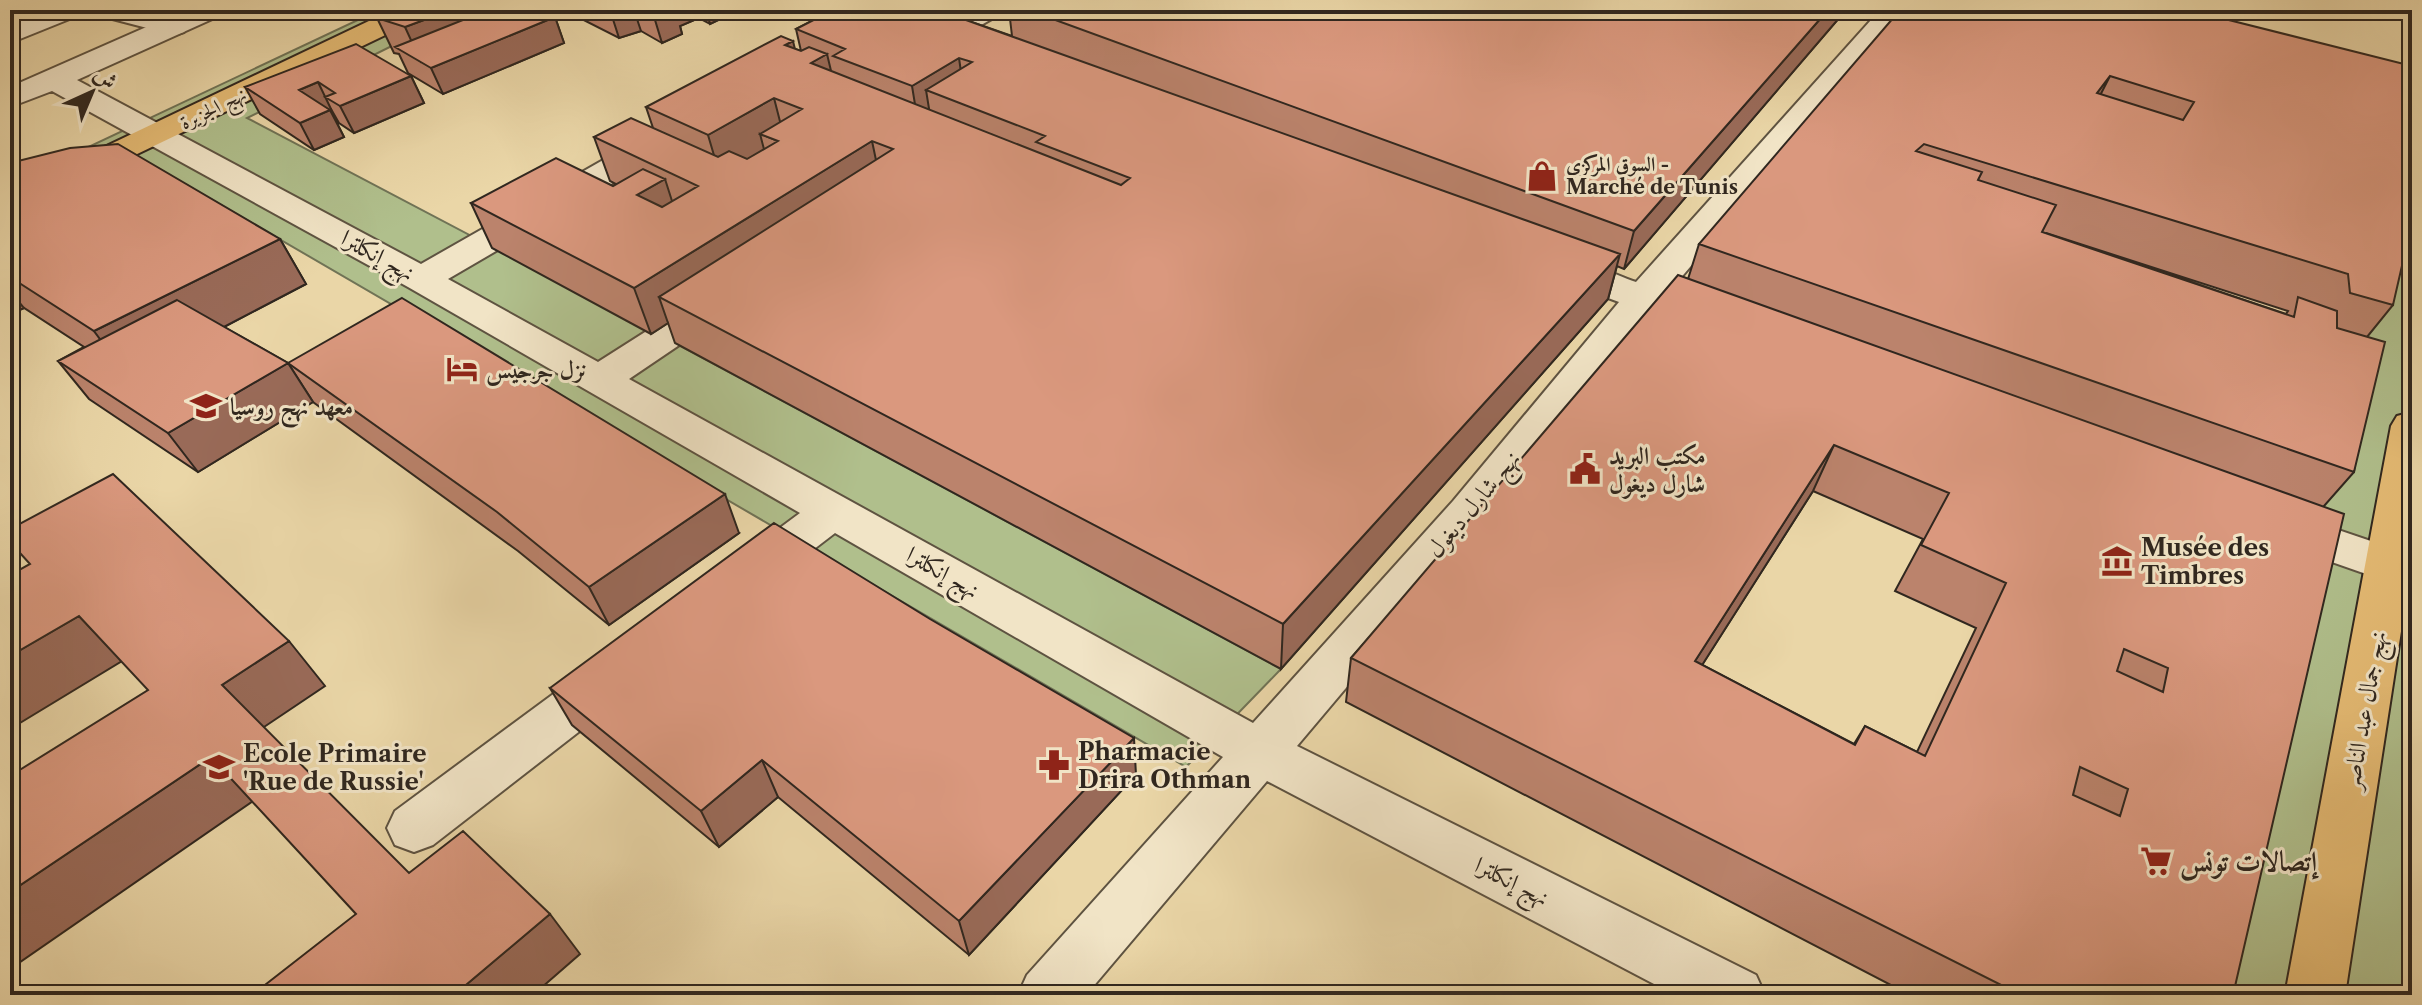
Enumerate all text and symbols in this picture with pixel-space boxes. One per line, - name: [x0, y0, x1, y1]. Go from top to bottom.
- north arrow: [52, 52, 132, 132]
- text: ش: [88, 61, 123, 95]
- street label: نهج الجزيرة: [176, 82, 253, 140]
- place label: السوق المركزي - Marché de Tunis: [1566, 152, 1738, 199]
- shop icon: السوق المركزي - Marché de Tunis: [1525, 159, 1559, 193]
- street label: نهج إنكلترا: [333, 223, 420, 293]
- hotel icon: نزل جرجيس: [445, 352, 479, 386]
- place label: نزل جرجيس: [486, 355, 587, 386]
- school or university icon: معهد نهج روسيا: [189, 389, 223, 423]
- place label: معهد نهج روسيا: [230, 392, 353, 429]
- place label: مكتب البريد شارل ديغول: [1609, 441, 1706, 499]
- street label: نهج شارل ديغول: [1420, 445, 1532, 568]
- public building icon: مكتب البريد شارل ديغول: [1568, 452, 1602, 486]
- place label: Musée des Timbres: [2141, 533, 2269, 590]
- street label: نهج إنكلترا: [898, 539, 985, 611]
- museum icon: Musée des Timbres: [2100, 544, 2134, 578]
- street label: نهج جمال عبد الناصر: [2335, 629, 2399, 796]
- place label: Pharmacie Drira Othman: [1078, 737, 1252, 794]
- place label: Ecole Primaire 'Rue de Russie': [243, 739, 427, 796]
- pharmacy icon: Pharmacie Drira Othman: [1037, 748, 1071, 782]
- school or university icon: Ecole Primaire 'Rue de Russie': [202, 750, 236, 784]
- supermarket icon: إتصالات تونس: [2139, 844, 2173, 878]
- place label: إتصالات تونس: [2180, 844, 2319, 881]
- street label: نهج إنكلترا: [1467, 850, 1554, 918]

